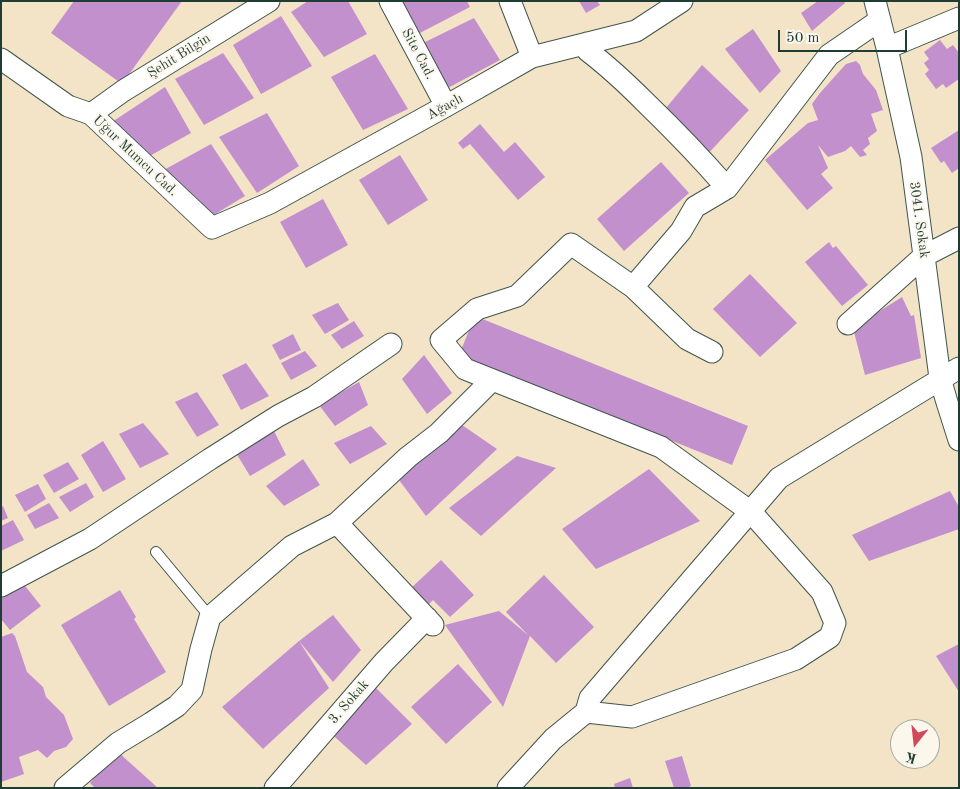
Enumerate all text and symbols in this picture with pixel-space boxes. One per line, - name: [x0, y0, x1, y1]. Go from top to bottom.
- scale bar: [780, 20, 909, 52]
- street label: Site Cad.: [398, 26, 438, 82]
- street label: Şehit Bilgin: [144, 30, 214, 82]
- text: 50 m: [786, 31, 820, 46]
- street label: Ağaçlı: [424, 90, 466, 124]
- street label: Uğur Mumcu Cad.: [89, 112, 181, 200]
- street label: 3041. Sokak: [905, 180, 933, 260]
- street label: 3. Sokak: [325, 676, 373, 728]
- north arrow: [890, 719, 940, 769]
- text: K: [904, 749, 918, 766]

